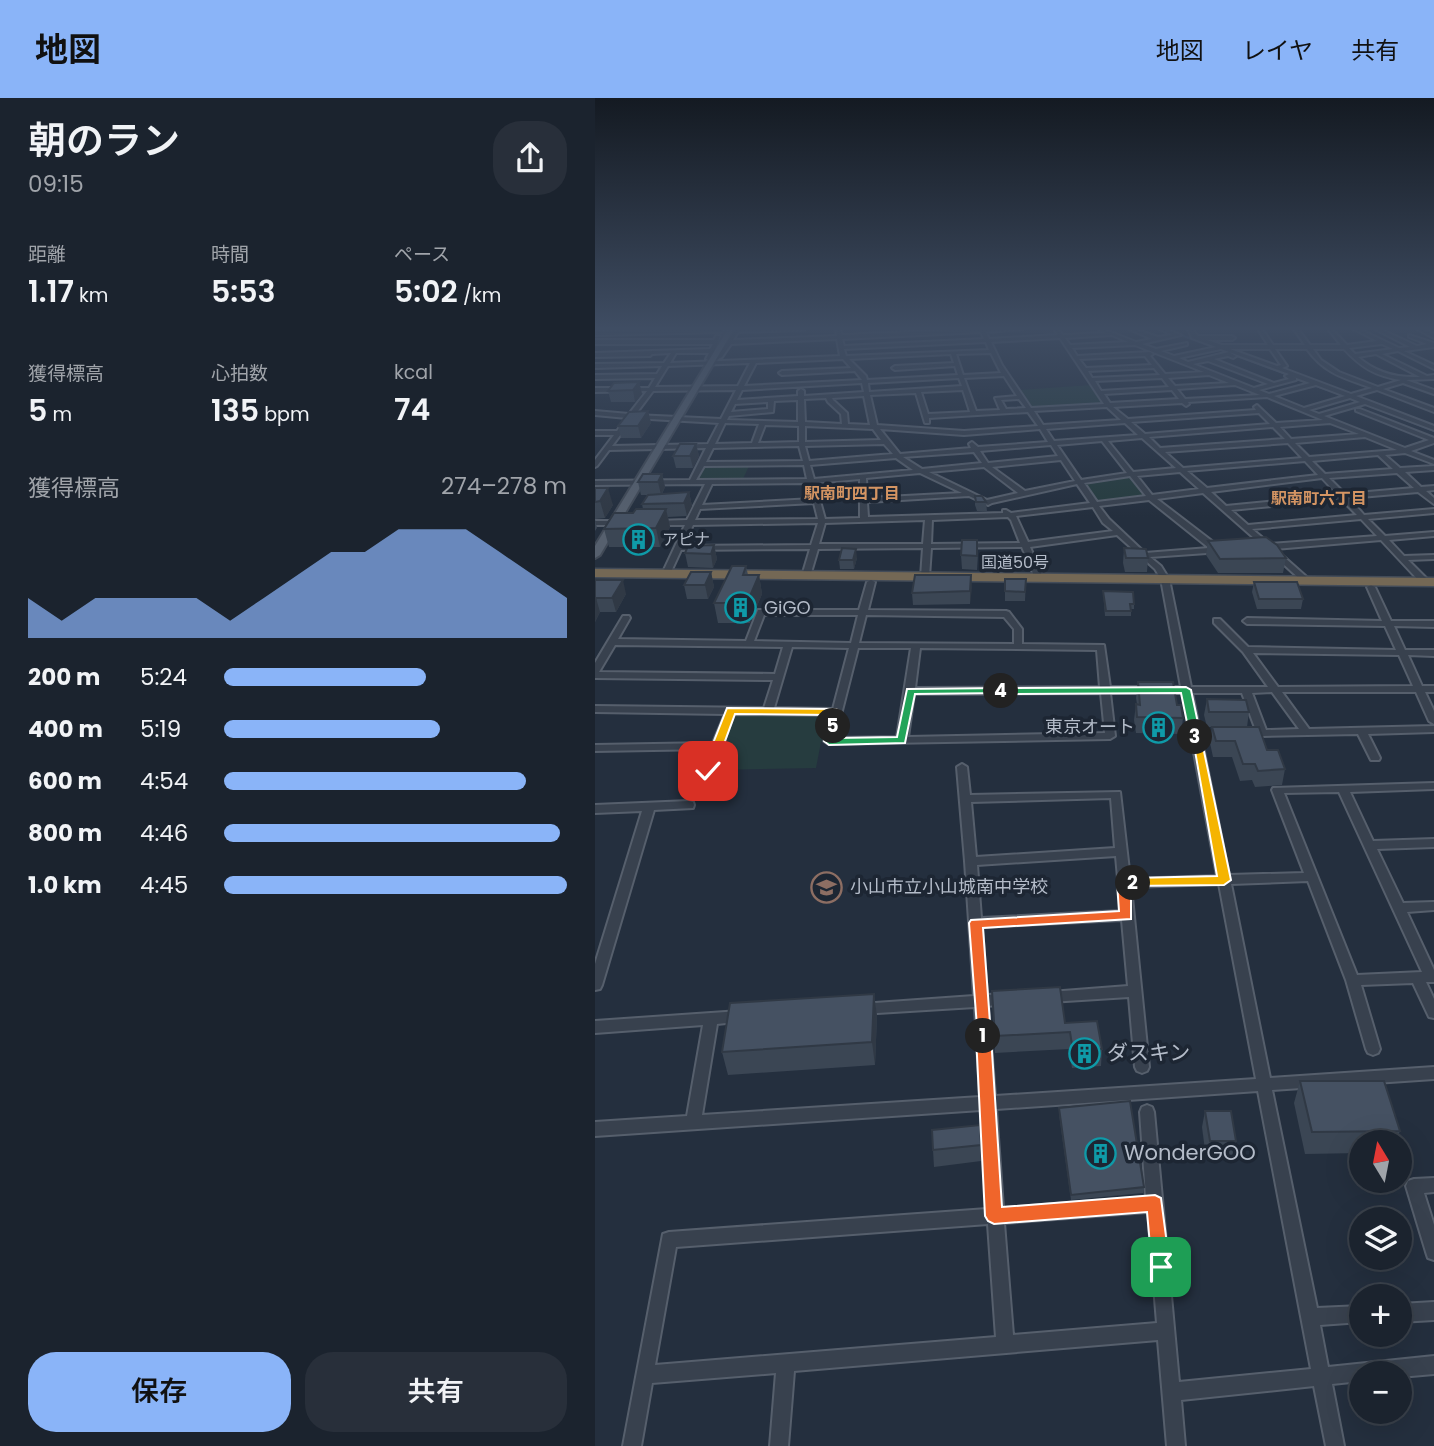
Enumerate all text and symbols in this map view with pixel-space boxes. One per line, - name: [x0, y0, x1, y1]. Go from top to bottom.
- text: 地図: [35, 26, 101, 73]
- text: 地図: [1156, 34, 1204, 67]
- text: レイヤ: [1242, 34, 1313, 67]
- text: 共有: [1351, 34, 1399, 67]
- text: 朝のラン: [28, 114, 180, 167]
- button: share: [493, 121, 567, 195]
- text: 09:15: [28, 168, 84, 200]
- text: 距離: [28, 241, 66, 268]
- text: 時間: [211, 241, 249, 268]
- text: ペース: [394, 241, 450, 268]
- text: 1.17: [28, 270, 74, 313]
- text: 5:53: [211, 270, 276, 313]
- text: 5:02: [394, 270, 458, 313]
- text: km: [74, 282, 108, 309]
- text: /km: [458, 282, 501, 309]
- text: kcal: [394, 359, 433, 386]
- text: 獲得標高: [28, 360, 104, 387]
- text: 心拍数: [211, 360, 268, 387]
- text: 74: [394, 388, 430, 431]
- text: 5: [28, 389, 47, 432]
- text: 135: [211, 389, 259, 432]
- text: m: [47, 401, 72, 428]
- text: bpm: [259, 401, 310, 428]
- text: 274–278 m: [441, 470, 567, 502]
- text: 獲得標高: [28, 472, 120, 504]
- district label: 駅南町四丁目: [804, 482, 900, 505]
- district label: 駅南町六丁目: [1271, 487, 1367, 510]
- building icon: アピナ: [622, 522, 656, 556]
- place label: アピナ: [662, 528, 710, 551]
- street label: 国道50号: [981, 551, 1049, 574]
- building icon: GiGO: [724, 591, 758, 625]
- place label: GiGO: [764, 595, 811, 620]
- text: 200 m: [28, 661, 100, 693]
- text: 5:24: [140, 661, 187, 693]
- pin: 4: [983, 674, 1019, 708]
- text: 4: [994, 677, 1007, 704]
- pin: 5: [815, 708, 851, 744]
- building icon: 東京オート: [1141, 710, 1175, 744]
- text: 5: [826, 712, 839, 739]
- text: 400 m: [28, 713, 103, 745]
- text: 5:19: [140, 713, 181, 745]
- place label: 東京オート: [1045, 714, 1135, 739]
- pin: 3: [1177, 720, 1213, 754]
- text: 3: [1189, 723, 1200, 750]
- pin: [678, 741, 738, 801]
- icon: check: [689, 752, 727, 790]
- text: 600 m: [28, 765, 102, 797]
- text: 4:54: [140, 765, 188, 797]
- text: 800 m: [28, 817, 102, 849]
- text: 4:46: [140, 817, 188, 849]
- pin: 2: [1115, 866, 1151, 900]
- text: 1.0 km: [28, 869, 102, 901]
- text: 4:45: [140, 869, 188, 901]
- text: 2: [1127, 869, 1138, 896]
- school or university icon: 小山市立小山城南中学校: [810, 870, 844, 904]
- place label: 小山市立小山城南中学校: [850, 874, 1048, 899]
- pin: 1: [965, 1018, 1001, 1054]
- text: 1: [979, 1022, 986, 1049]
- building icon: ダスキン: [1067, 1036, 1101, 1070]
- place label: ダスキン: [1107, 1038, 1190, 1067]
- north arrow: [1349, 1130, 1412, 1194]
- map controls: [1349, 1130, 1412, 1424]
- building icon: WonderGOO: [1084, 1136, 1118, 1170]
- place label: WonderGOO: [1124, 1138, 1256, 1167]
- button: layers: [1349, 1207, 1412, 1270]
- pin: [1131, 1237, 1191, 1297]
- icon: arrive: [1142, 1248, 1180, 1286]
- button: +: [1349, 1284, 1412, 1347]
- button: 保存: [28, 1352, 291, 1432]
- button: 共有: [305, 1352, 567, 1432]
- button: −: [1349, 1361, 1412, 1424]

